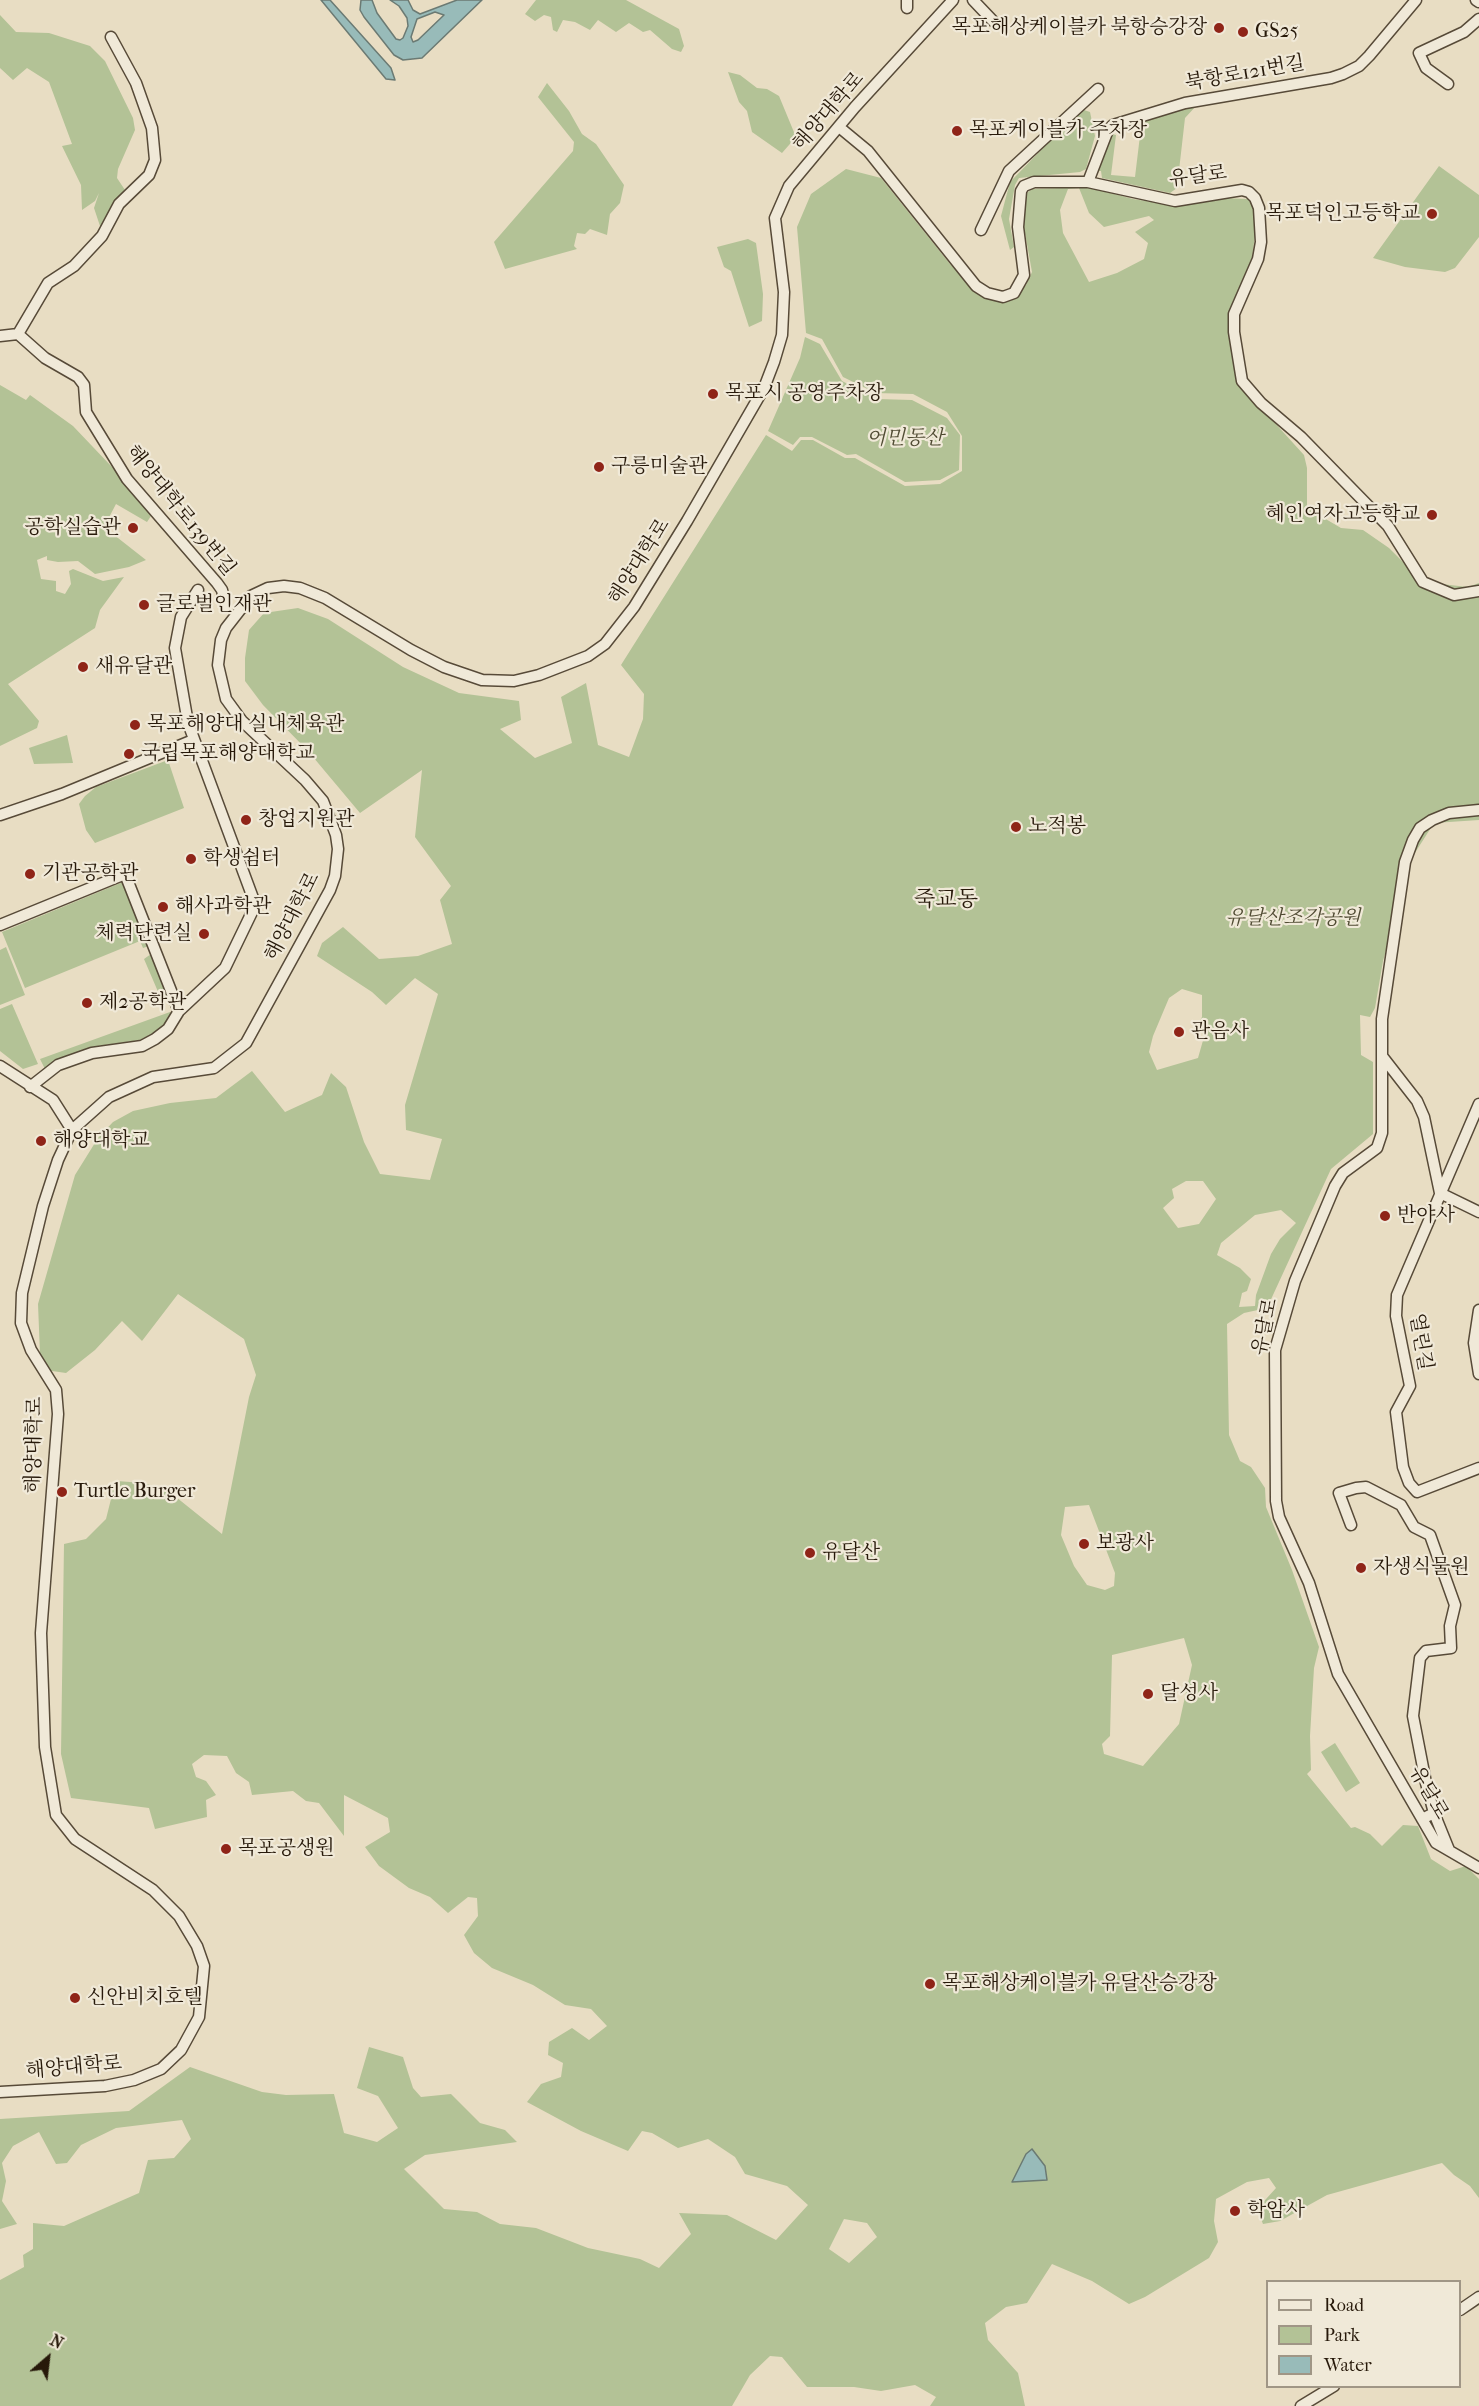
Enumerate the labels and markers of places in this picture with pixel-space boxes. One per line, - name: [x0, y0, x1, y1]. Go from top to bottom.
- place label: 목포해상케이블카 북항승강장: [952, 16, 1207, 40]
- place label: GS25: [1255, 20, 1298, 44]
- marker: 목포해상케이블카 북항승강장: [1212, 21, 1226, 35]
- marker: GS25: [1236, 25, 1250, 39]
- place label: 목포케이블카 주차장: [969, 119, 1147, 143]
- marker: 목포케이블카 주차장: [950, 124, 964, 138]
- place label: 목포덕인고등학교: [1265, 202, 1420, 226]
- marker: 목포덕인고등학교: [1425, 207, 1439, 221]
- place label: 목포시 공영주차장: [725, 382, 884, 406]
- marker: 목포시 공영주차장: [706, 387, 720, 401]
- place label: 구릉미술관: [611, 455, 708, 479]
- marker: 구릉미술관: [592, 460, 606, 474]
- place label: 혜인여자고등학교: [1265, 503, 1420, 527]
- marker: 혜인여자고등학교: [1425, 508, 1439, 522]
- place label: 공학실습관: [24, 516, 121, 540]
- marker: 공학실습관: [126, 521, 140, 535]
- place label: 글로벌인재관: [156, 593, 272, 617]
- marker: 글로벌인재관: [137, 598, 151, 612]
- place label: 새유달관: [95, 655, 172, 679]
- marker: 새유달관: [76, 660, 90, 674]
- place label: 목포해양대 실내체육관: [147, 713, 344, 737]
- marker: 목포해양대 실내체육관: [128, 718, 142, 732]
- place label: 국립목포해양대학교: [141, 742, 315, 766]
- marker: 국립목포해양대학교: [122, 747, 136, 761]
- place label: 창업지원관: [258, 808, 355, 832]
- marker: 창업지원관: [239, 813, 253, 827]
- place label: 노적봉: [1028, 815, 1086, 839]
- marker: 노적봉: [1009, 820, 1023, 834]
- place label: 학생쉼터: [203, 847, 280, 871]
- marker: 학생쉼터: [184, 852, 198, 866]
- place label: 기관공학관: [42, 862, 139, 886]
- marker: 기관공학관: [23, 867, 37, 881]
- place label: 해사과학관: [175, 895, 272, 919]
- marker: 해사과학관: [156, 900, 170, 914]
- place label: 체력단련실: [95, 922, 192, 946]
- marker: 체력단련실: [197, 927, 211, 941]
- place label: 제2공학관: [99, 991, 187, 1015]
- marker: 제2공학관: [80, 996, 94, 1010]
- place label: 관음사: [1191, 1020, 1249, 1044]
- marker: 관음사: [1172, 1025, 1186, 1039]
- place label: 해양대학교: [53, 1129, 150, 1153]
- marker: 해양대학교: [34, 1134, 48, 1148]
- place label: 반야사: [1397, 1204, 1455, 1228]
- marker: 반야사: [1378, 1209, 1392, 1223]
- place label: Turtle Burger: [74, 1480, 195, 1504]
- marker: Turtle Burger: [55, 1485, 69, 1499]
- place label: 보광사: [1096, 1532, 1154, 1556]
- marker: 보광사: [1077, 1537, 1091, 1551]
- place label: 유달산: [822, 1541, 880, 1565]
- marker: 유달산: [803, 1546, 817, 1560]
- place label: 자생식물원: [1373, 1556, 1470, 1580]
- marker: 자생식물원: [1354, 1561, 1368, 1575]
- place label: 달성사: [1160, 1682, 1218, 1706]
- marker: 달성사: [1141, 1687, 1155, 1701]
- place label: 목포공생원: [238, 1837, 335, 1861]
- marker: 목포공생원: [219, 1842, 233, 1856]
- place label: 목포해상케이블카 유달산승강장: [942, 1972, 1217, 1996]
- marker: 목포해상케이블카 유달산승강장: [923, 1977, 937, 1991]
- place label: 신안비치호텔: [87, 1986, 203, 2010]
- marker: 신안비치호텔: [68, 1991, 82, 2005]
- place label: 학암사: [1247, 2199, 1305, 2223]
- marker: 학암사: [1228, 2204, 1242, 2218]

